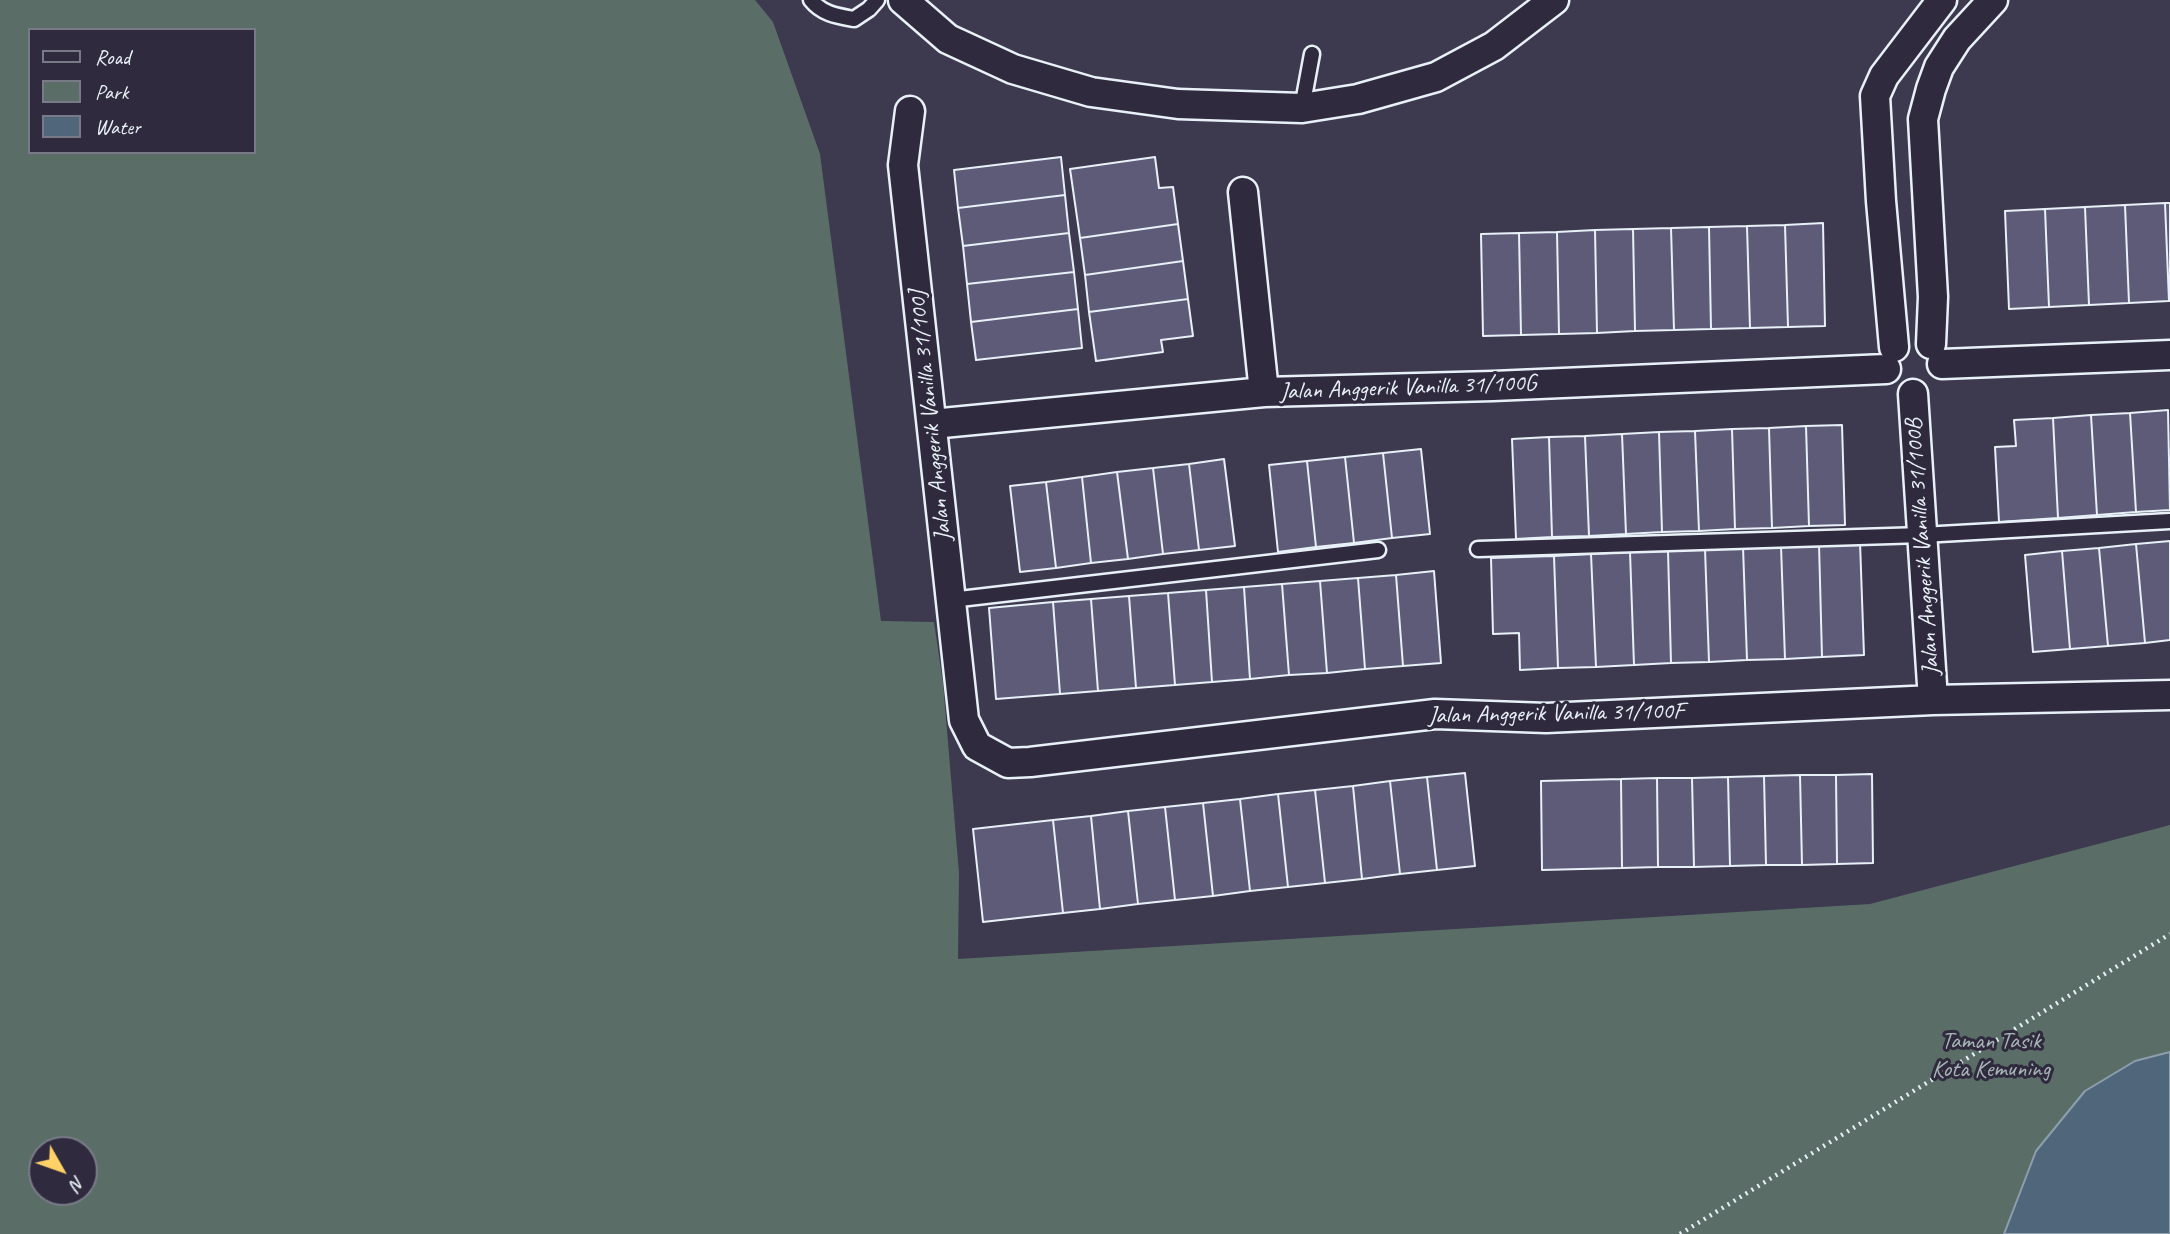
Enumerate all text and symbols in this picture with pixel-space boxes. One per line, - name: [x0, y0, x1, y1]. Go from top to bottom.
- legend: [28, 28, 256, 154]
- text: Road: [95, 44, 130, 70]
- text: Park: [95, 79, 128, 105]
- text: Water: [95, 114, 141, 140]
- street label: Jalan Anggerik Vanilla 31/100J: [903, 289, 959, 543]
- street label: Jalan Anggerik Vanilla 31/100G: [1279, 369, 1537, 407]
- street label: Jalan Anggerik Vanilla 31/100B: [1900, 418, 1946, 676]
- street label: Jalan Anggerik Vanilla 31/100F: [1428, 697, 1684, 731]
- park label: Taman Tasik Kota Kemuning: [1932, 1028, 2050, 1084]
- north arrow: [28, 1136, 98, 1206]
- text: N: [65, 1171, 91, 1195]

